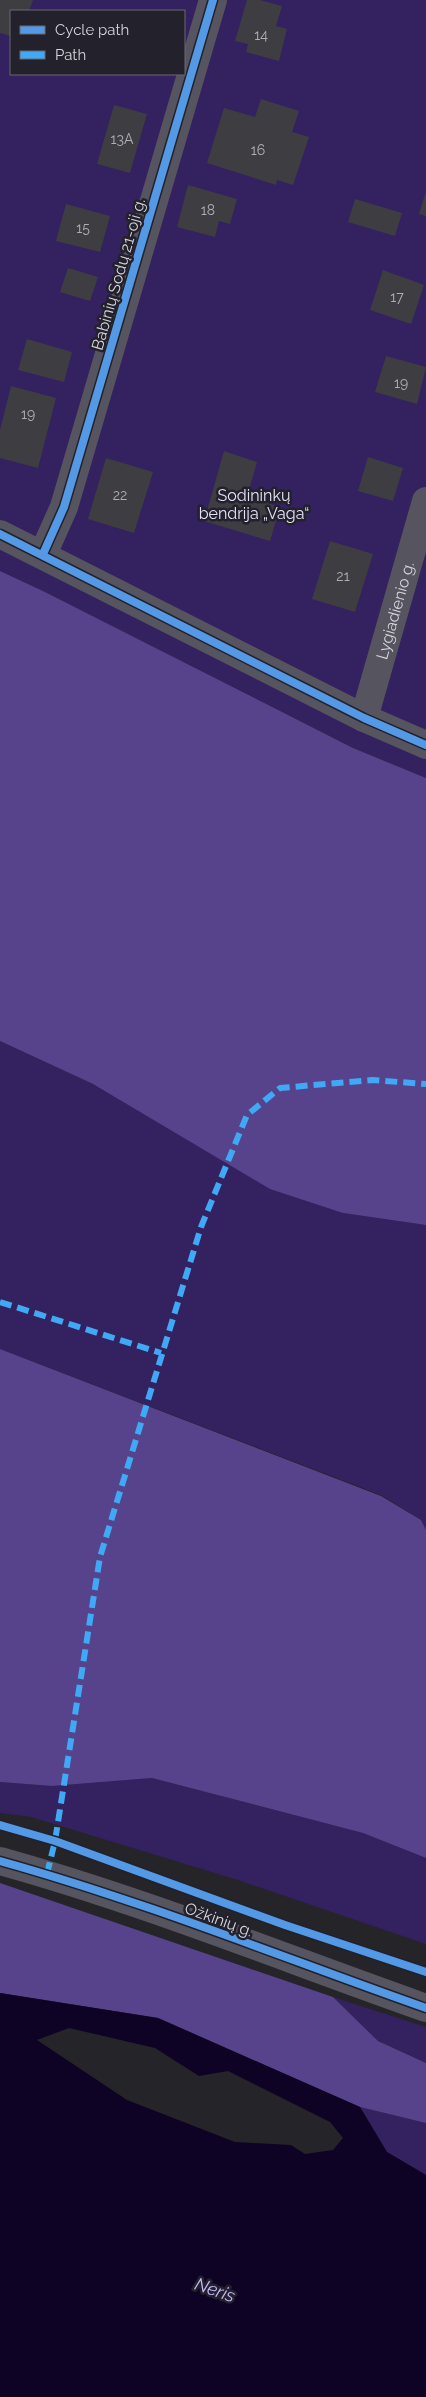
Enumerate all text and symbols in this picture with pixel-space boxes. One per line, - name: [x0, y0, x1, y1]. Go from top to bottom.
- legend: [10, 10, 185, 75]
- text: Cycle path: [55, 21, 129, 39]
- house number: 14: [254, 27, 268, 43]
- text: Path: [55, 46, 86, 64]
- house number: 13A: [111, 131, 134, 147]
- house number: 16: [251, 142, 265, 158]
- street label: Babinių Sodų 21-oji g.: [88, 196, 149, 352]
- house number: 18: [201, 202, 215, 218]
- house number: 15: [76, 220, 90, 236]
- house number: 17: [390, 289, 404, 305]
- house number: 19: [394, 375, 408, 391]
- house number: 19: [21, 406, 35, 422]
- park label: Sodininkų bendrija „Vaga“: [199, 486, 309, 523]
- house number: 22: [113, 487, 127, 503]
- street label: Lygiadienio g.: [372, 559, 418, 662]
- house number: 21: [336, 568, 350, 584]
- street label: Ožkinių g.: [182, 1898, 256, 1941]
- water label: Neris: [192, 2273, 239, 2306]

